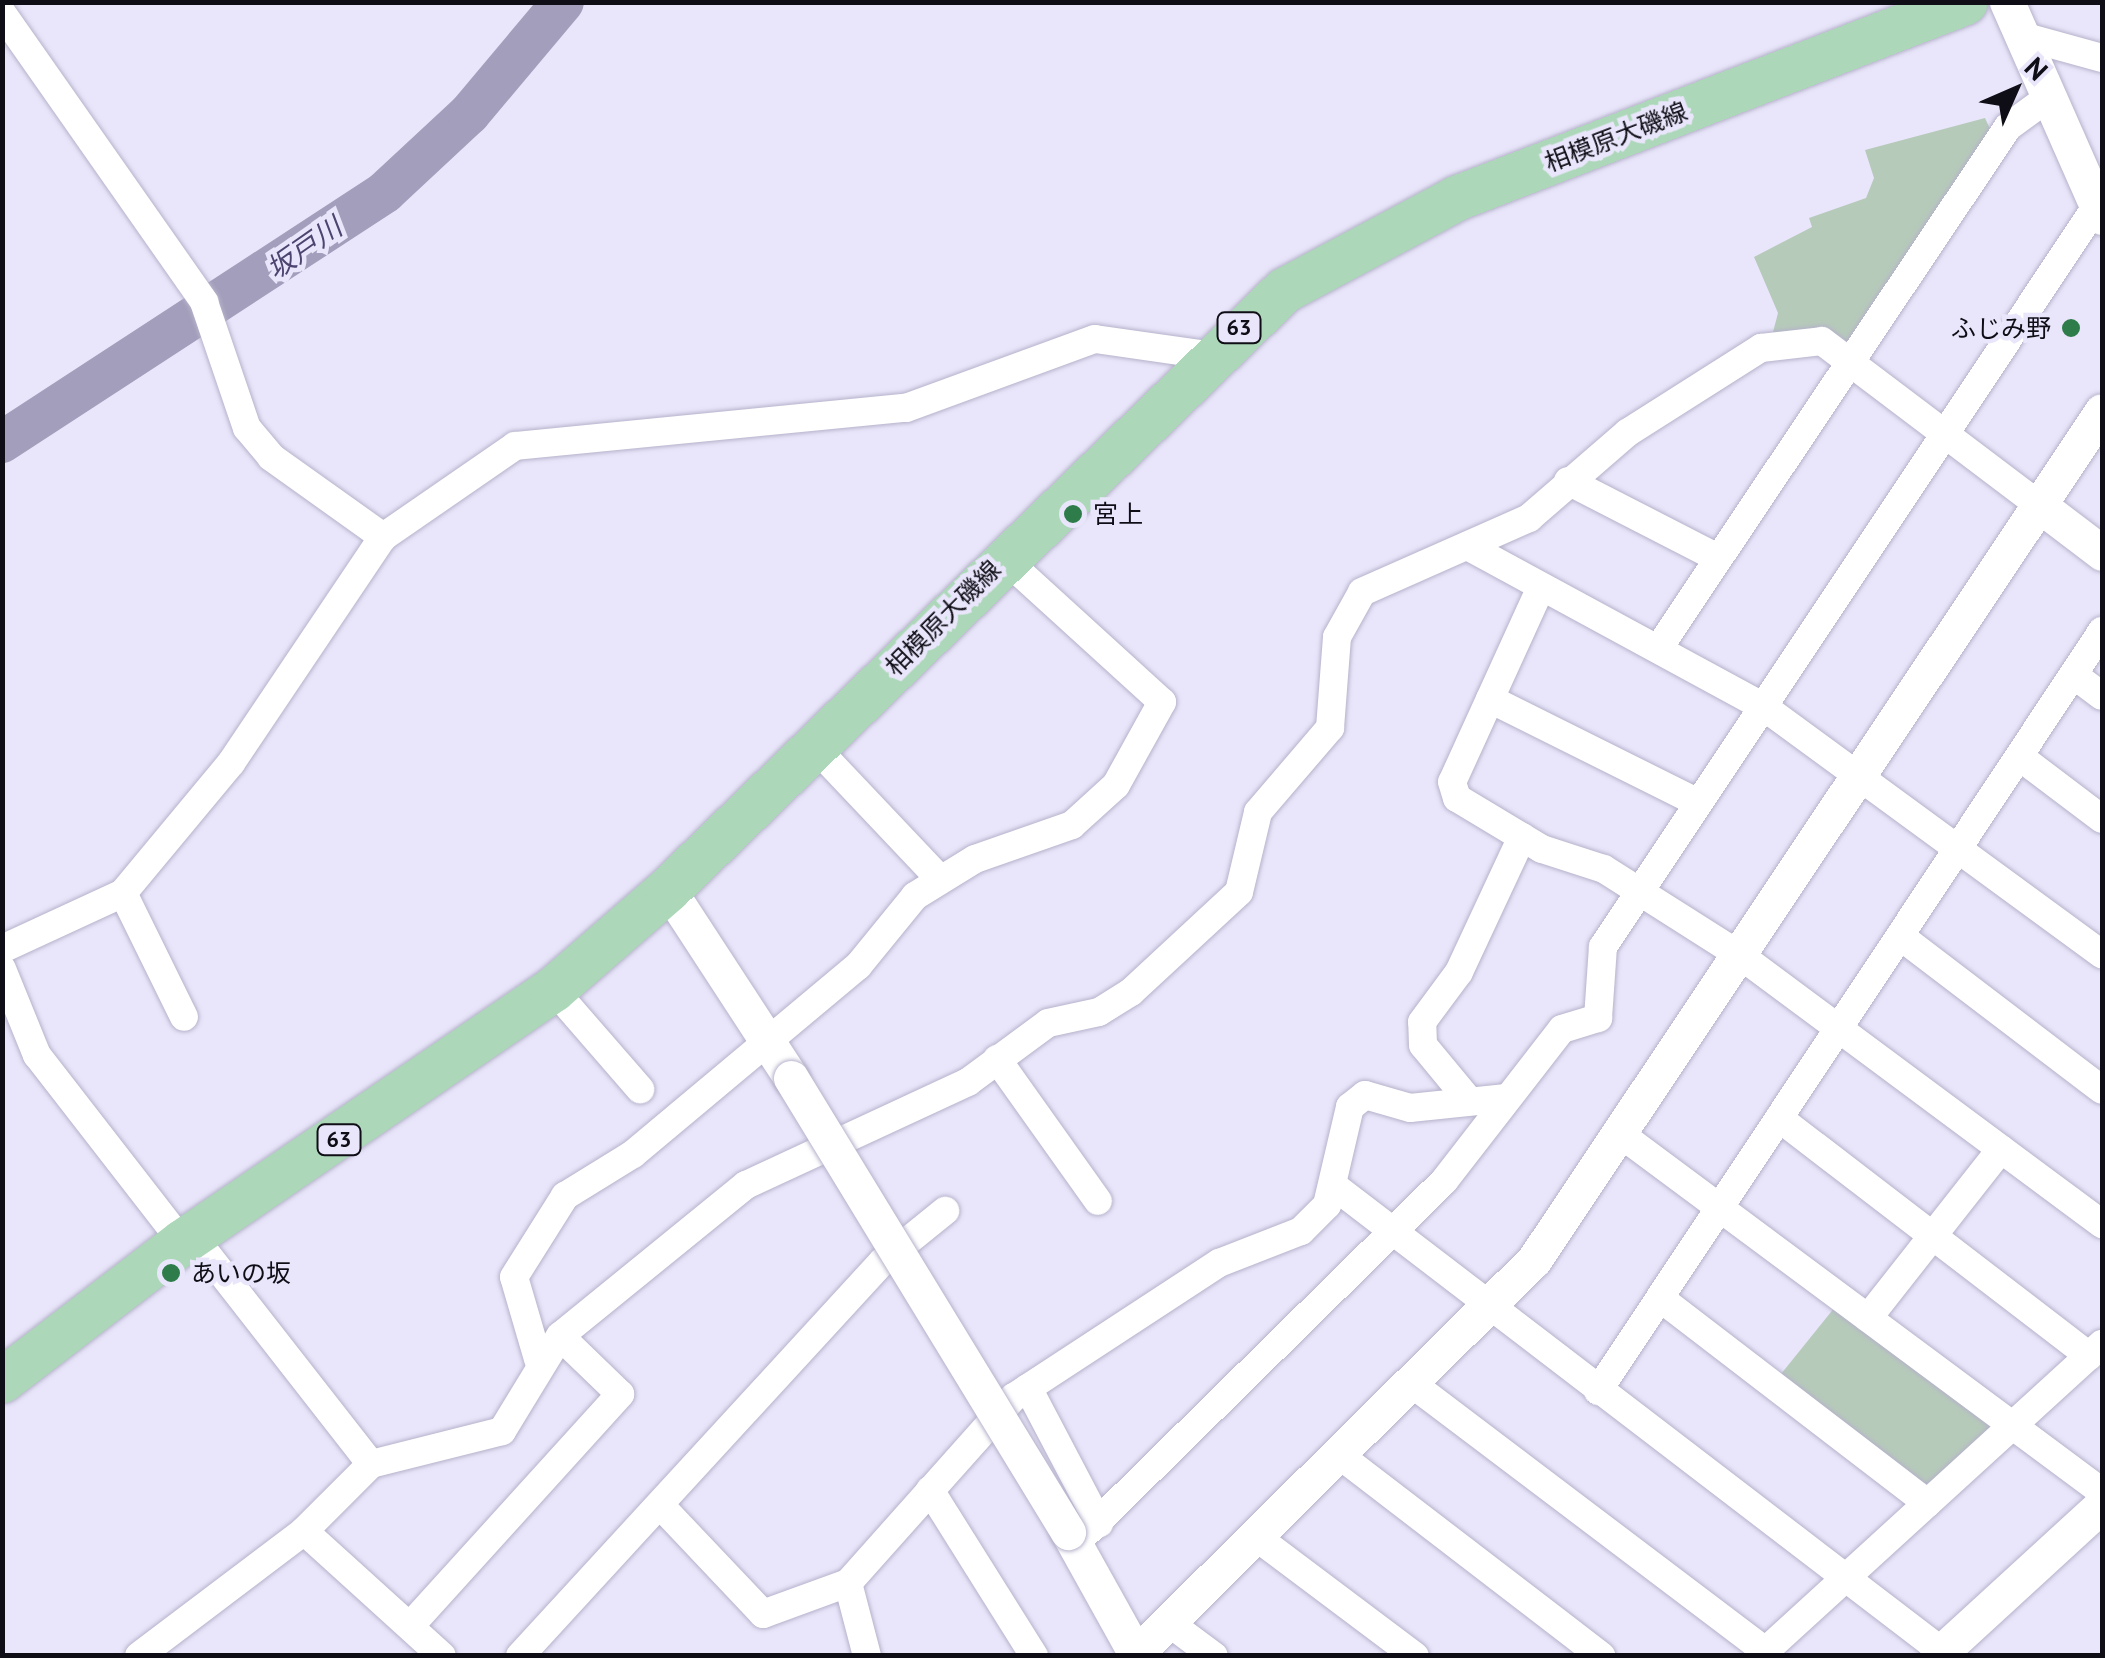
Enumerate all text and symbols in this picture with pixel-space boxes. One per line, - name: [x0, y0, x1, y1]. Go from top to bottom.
- north arrow: [1965, 40, 2065, 140]
- text: N: [2017, 49, 2056, 88]
- street label: 相模原大磯線: [1541, 96, 1691, 178]
- water label: 坂戸川: [260, 210, 348, 286]
- road number: 63: [1216, 311, 1262, 345]
- place label: ふじみ野: [1951, 313, 2051, 343]
- marker: ふじみ野: [2060, 317, 2082, 339]
- place label: 宮上: [1093, 499, 1143, 529]
- marker: 宮上: [1062, 503, 1084, 525]
- street label: 相模原大磯線: [879, 554, 1007, 682]
- road number: 63: [316, 1123, 362, 1157]
- place label: あいの坂: [191, 1258, 291, 1288]
- marker: あいの坂: [160, 1262, 182, 1284]

